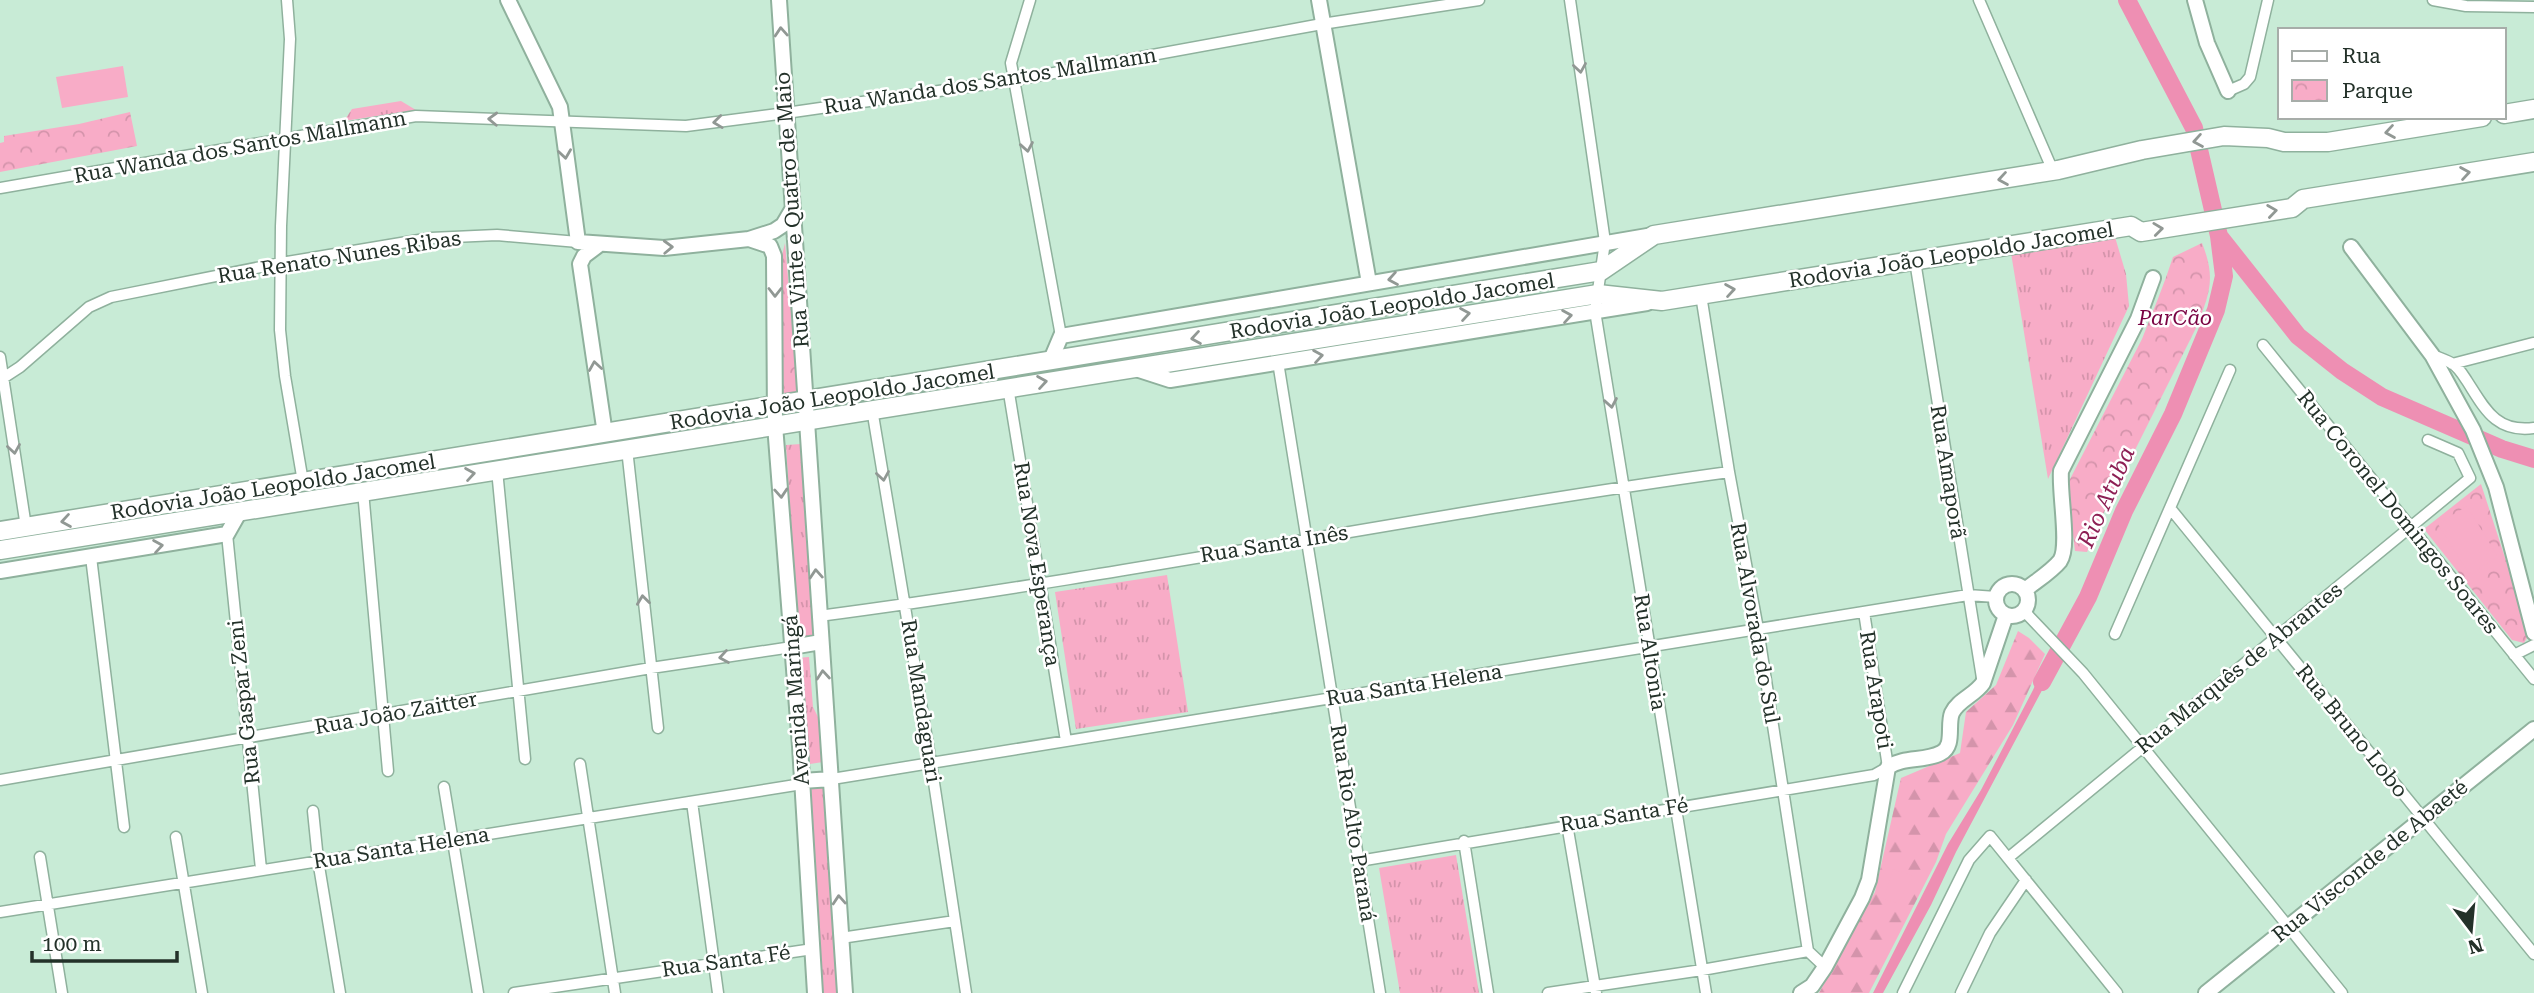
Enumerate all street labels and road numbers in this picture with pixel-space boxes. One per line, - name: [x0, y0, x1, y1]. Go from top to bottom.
- street label: Rua Wanda dos Santos Mallmann: [822, 43, 1159, 119]
- street label: Rua Vinte e Quatro de Maio: [770, 71, 814, 349]
- street label: Rua Wanda dos Santos Mallmann: [72, 106, 408, 188]
- street label: Rodovia João Leopoldo Jacomel: [1787, 217, 2116, 293]
- street label: Rua Renato Nunes Ribas: [215, 226, 463, 288]
- street label: Rodovia João Leopoldo Jacomel: [1228, 268, 1557, 344]
- street label: Rodovia João Leopoldo Jacomel: [668, 359, 997, 435]
- street label: Rua Coronel Domingos Soares: [2293, 386, 2504, 638]
- street label: Rua Amaporã: [1926, 403, 1971, 541]
- street label: Rodovia João Leopoldo Jacomel: [109, 449, 438, 525]
- street label: Rua Nova Esperança: [1009, 460, 1065, 669]
- street label: Rua Santa Inês: [1198, 520, 1350, 568]
- street label: Rua Alvorada do Sul: [1725, 520, 1785, 726]
- street label: Rua Marquês de Abrantes: [2131, 577, 2347, 759]
- street label: Rua Altonia: [1629, 592, 1671, 713]
- street label: Avenida Maringá: [778, 613, 814, 786]
- street label: Rua Mandaguari: [896, 617, 946, 785]
- street label: Rua Gaspar Zeni: [223, 618, 265, 786]
- street label: Rua Arapoti: [1855, 629, 1897, 751]
- street label: Rua Santa Helena: [1324, 659, 1504, 711]
- street label: Rua Bruno Lobo: [2291, 660, 2413, 802]
- street label: Rua João Zaitter: [313, 687, 480, 739]
- street label: Rua Rio Alto Paraná: [1326, 722, 1381, 924]
- street label: Rua Visconde de Abaeté: [2268, 775, 2472, 947]
- street label: Rua Santa Fé: [1558, 793, 1690, 837]
- street label: Rua Santa Helena: [311, 822, 491, 874]
- street label: Rua Santa Fé: [660, 940, 792, 982]

